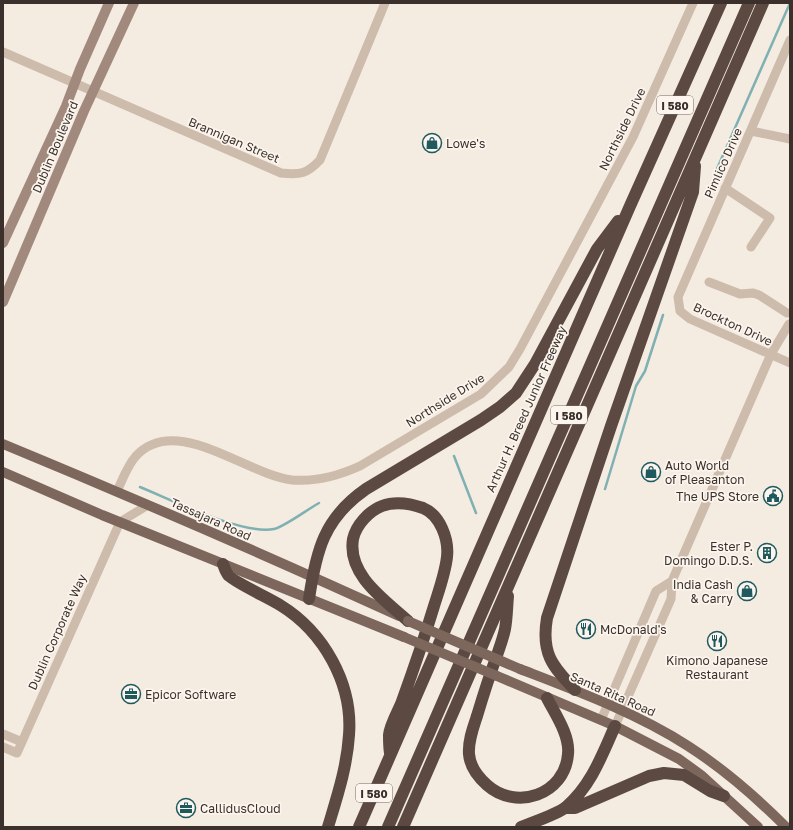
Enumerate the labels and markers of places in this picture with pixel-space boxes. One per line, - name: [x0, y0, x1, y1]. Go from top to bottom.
- shop icon: Lowe's: [421, 132, 443, 154]
- place label: Lowe's: [446, 136, 485, 151]
- place label: Auto World of Pleasanton: [665, 458, 745, 487]
- shop icon: Auto World of Pleasanton: [640, 461, 662, 483]
- public building icon: The UPS Store: [762, 485, 784, 507]
- place label: The UPS Store: [676, 489, 759, 504]
- place label: Ester P. Domingo D.D.S.: [664, 539, 753, 568]
- building icon: Ester P. Domingo D.D.S.: [756, 542, 778, 564]
- place label: India Cash & Carry: [673, 577, 733, 606]
- shop icon: India Cash & Carry: [736, 580, 758, 602]
- restaurant icon: McDonald's: [575, 618, 597, 640]
- place label: McDonald's: [600, 622, 667, 637]
- restaurant icon: Kimono Japanese Restaurant: [706, 630, 728, 652]
- place label: Kimono Japanese Restaurant: [666, 653, 768, 682]
- office icon: Epicor Software: [120, 683, 142, 705]
- place label: Epicor Software: [145, 687, 236, 702]
- office icon: CallidusCloud: [175, 797, 197, 819]
- place label: CallidusCloud: [200, 801, 281, 816]

